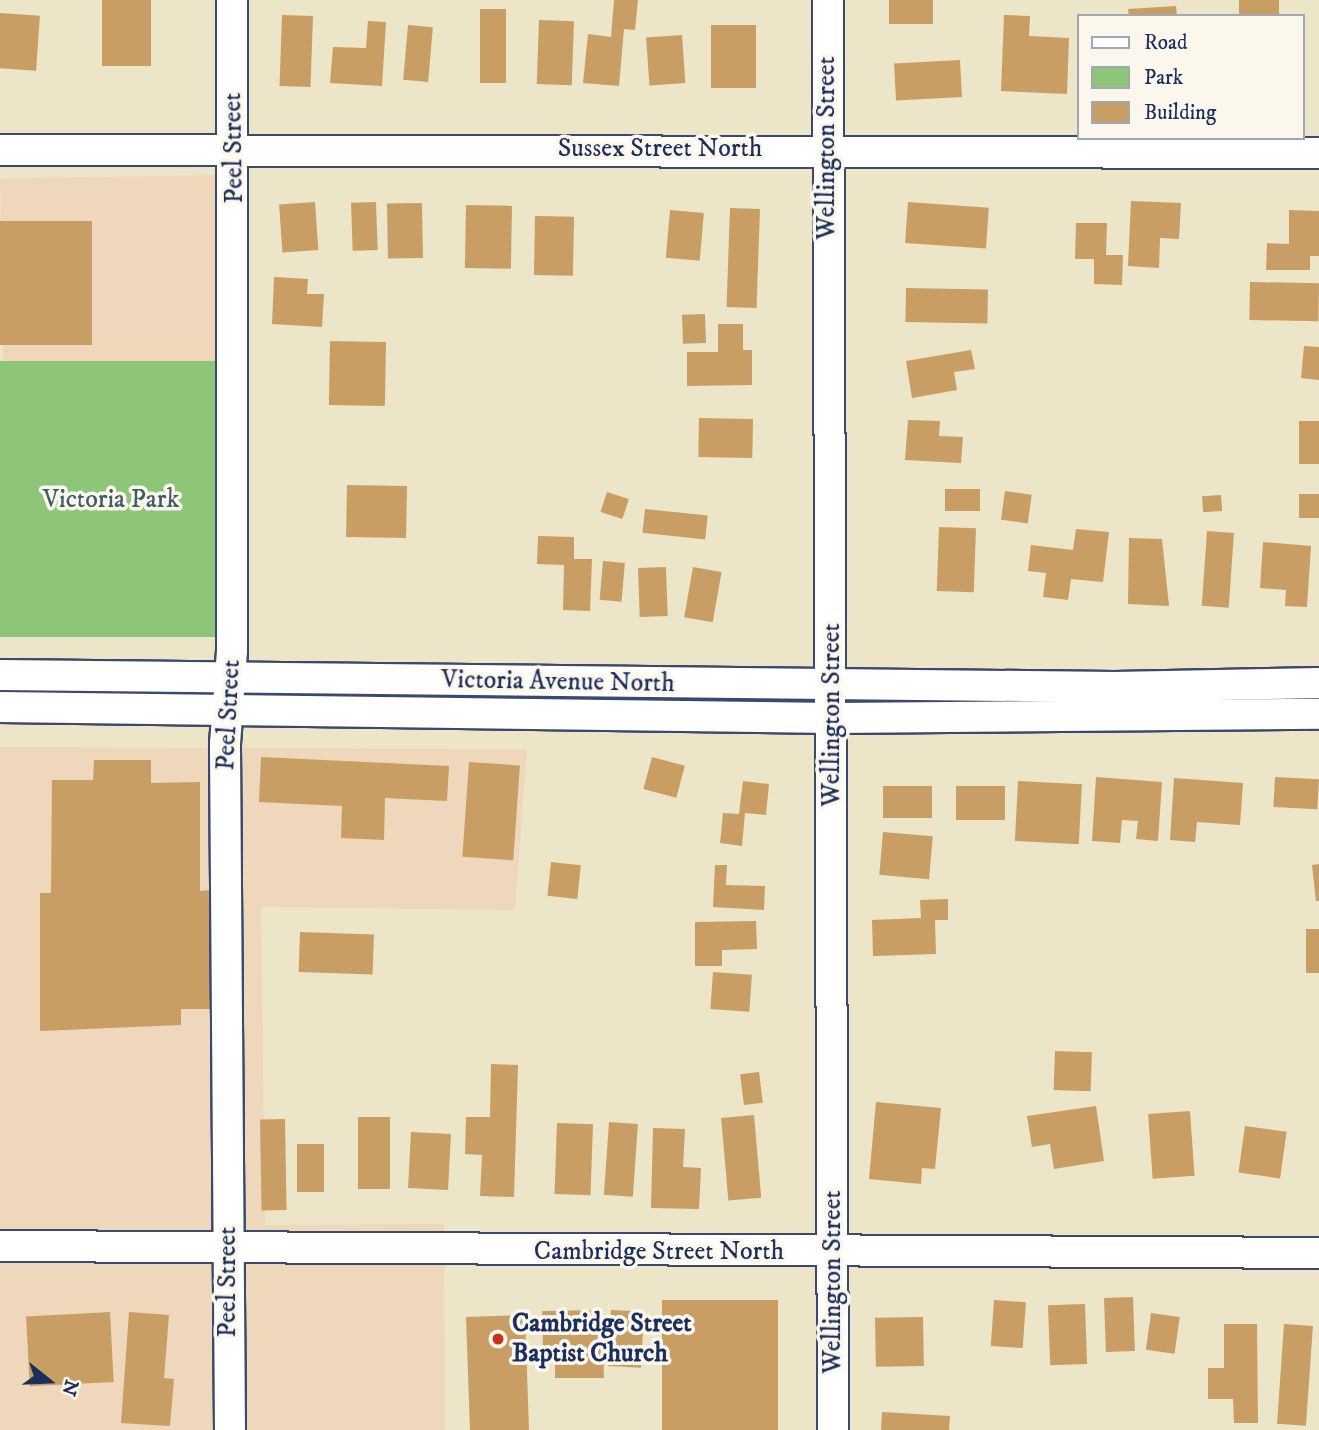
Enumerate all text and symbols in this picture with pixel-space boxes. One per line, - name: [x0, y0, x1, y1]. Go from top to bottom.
- legend: [1078, 14, 1305, 140]
- text: Road: [1144, 30, 1188, 56]
- street label: Wellington Street: [811, 56, 843, 240]
- text: Park: [1144, 65, 1183, 91]
- street label: Peel Street: [217, 92, 251, 204]
- text: Building: [1144, 100, 1216, 126]
- street label: Sussex Street North: [558, 133, 762, 165]
- park label: Victoria Park: [43, 484, 179, 516]
- street label: Wellington Street: [816, 623, 848, 807]
- street label: Peel Street: [211, 659, 247, 771]
- street label: Victoria Avenue North: [441, 664, 675, 700]
- street label: Wellington Street: [817, 1190, 849, 1374]
- street label: Peel Street: [212, 1226, 244, 1338]
- street label: Cambridge Street North: [534, 1236, 784, 1268]
- place label: Cambridge Street Baptist Church: [512, 1308, 692, 1370]
- marker: Cambridge Street Baptist Church: [490, 1331, 506, 1347]
- north arrow: [14, 1346, 84, 1416]
- text: N: [56, 1377, 83, 1399]

